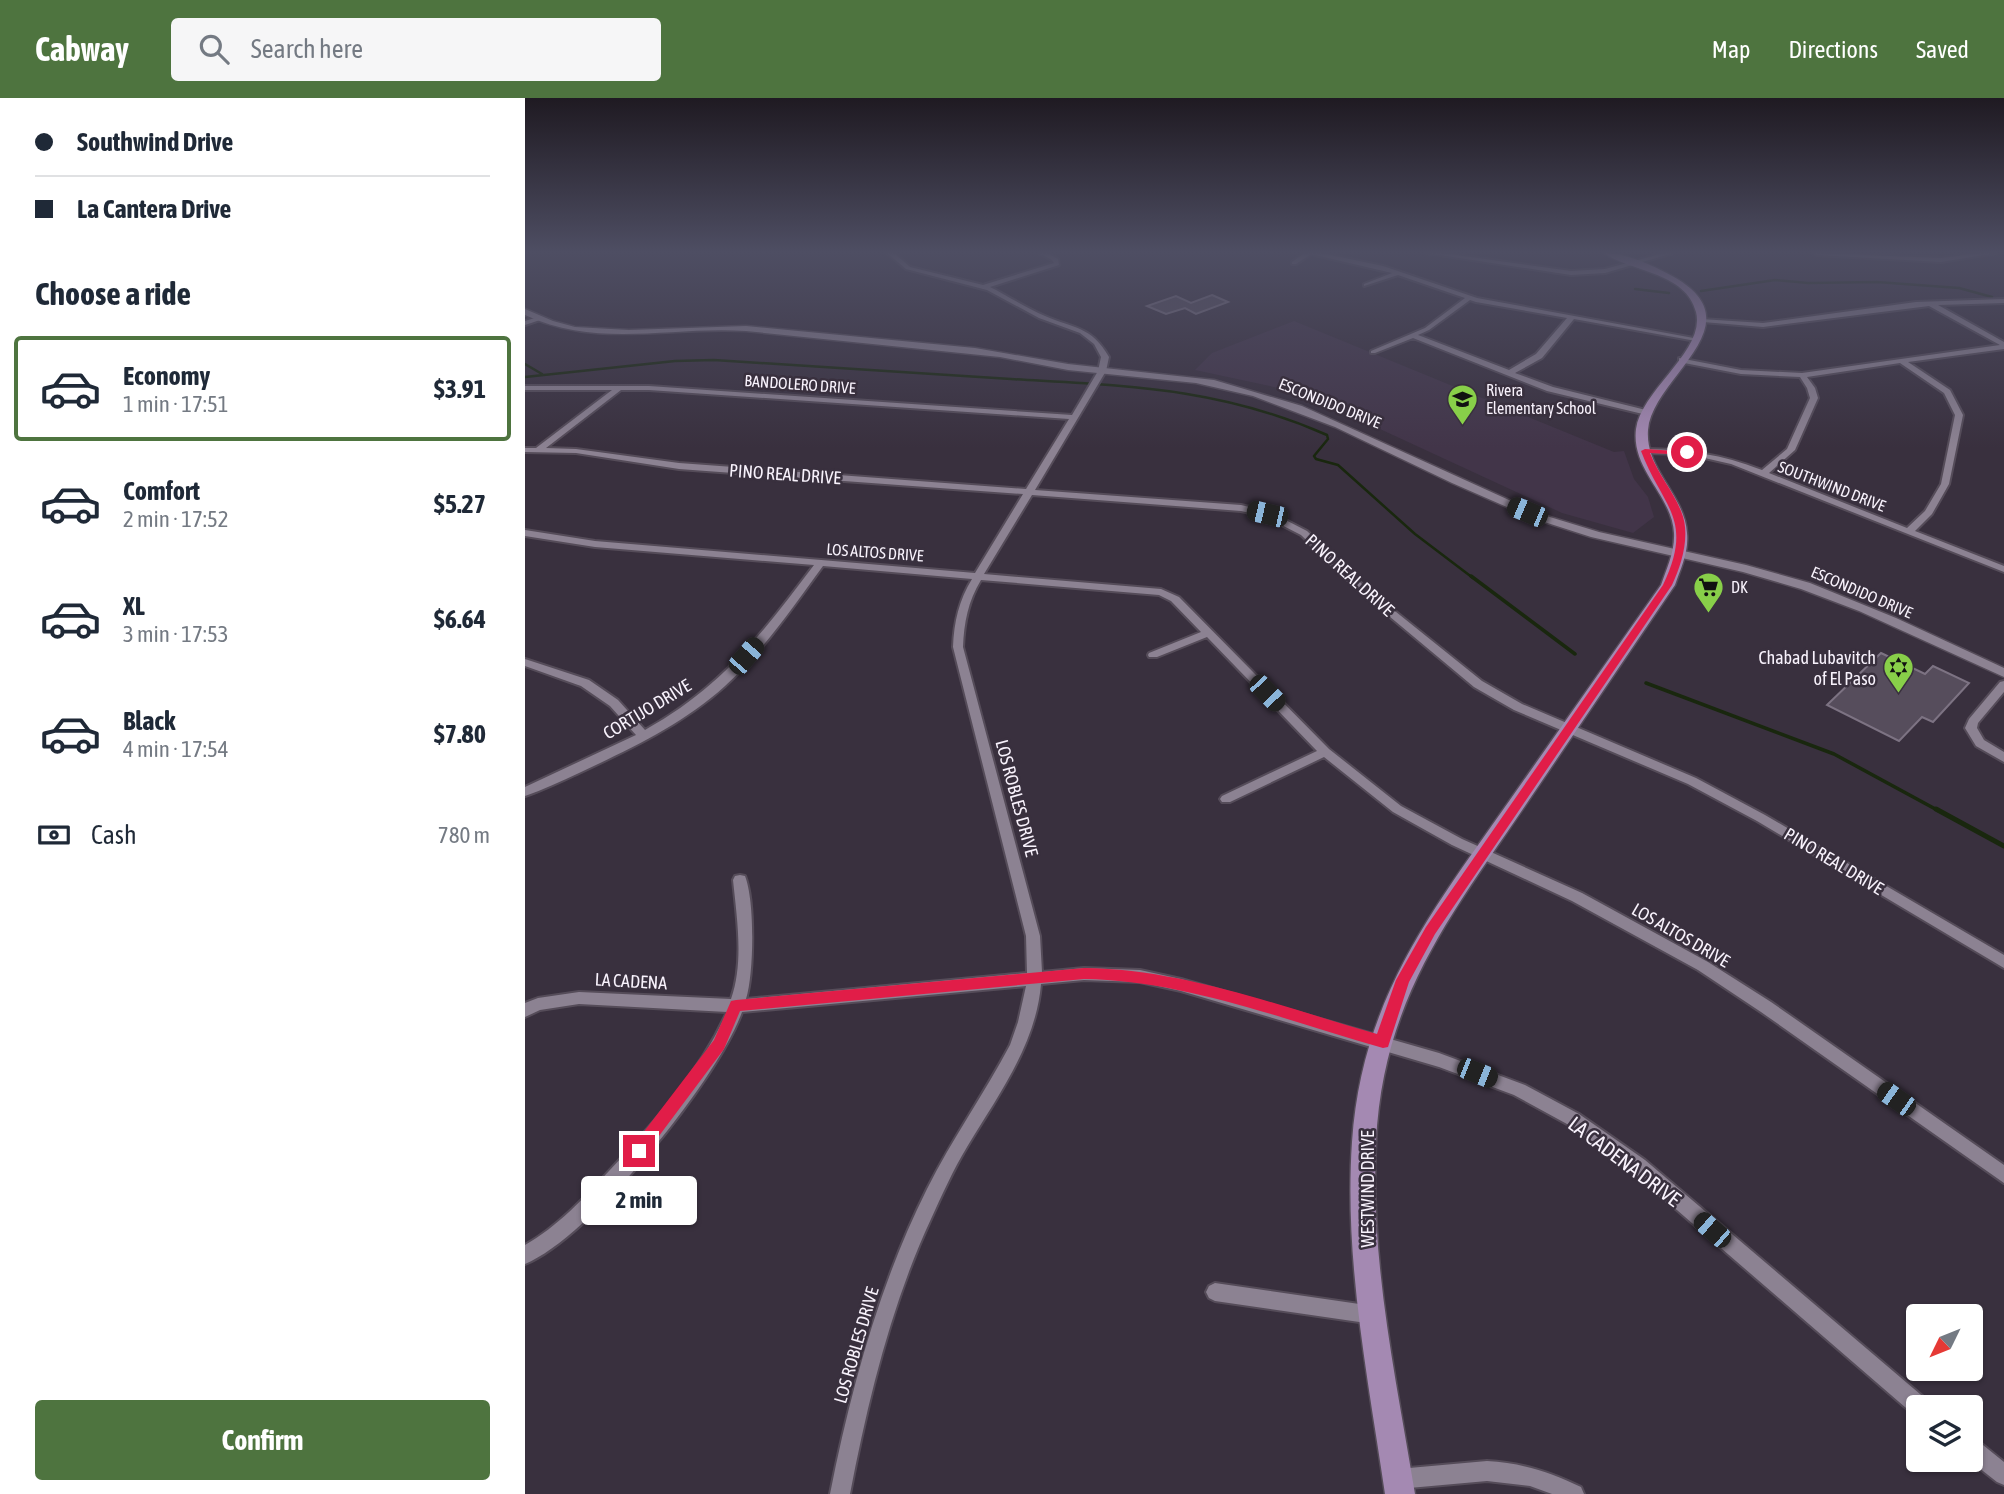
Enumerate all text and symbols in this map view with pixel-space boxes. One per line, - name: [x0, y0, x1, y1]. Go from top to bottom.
- search box: [171, 18, 661, 81]
- text: Cabway: [35, 30, 129, 68]
- icon: search: [195, 30, 233, 68]
- text: Search here: [251, 34, 363, 64]
- text: Map: [1712, 36, 1750, 63]
- text: Directions: [1788, 36, 1878, 63]
- text: Saved: [1916, 36, 1969, 63]
- text: Southwind Drive: [77, 127, 233, 157]
- text: La Cantera Drive: [77, 194, 231, 224]
- text: Choose a ride: [35, 275, 191, 312]
- icon: car: [39, 357, 102, 420]
- text: Economy: [123, 361, 210, 391]
- street label: BANDOLERO DRIVE: [744, 371, 856, 397]
- text: $3.91: [434, 374, 486, 404]
- street label: ESCONDIDO DRIVE: [1276, 374, 1384, 432]
- place label: Rivera Elementary School: [1486, 381, 1597, 418]
- school or university icon: Rivera Elementary School: [1446, 382, 1480, 426]
- text: 1 min · 17:51: [123, 391, 229, 417]
- route start: [1671, 436, 1703, 468]
- street label: SOUTHWIND DRIVE: [1776, 457, 1889, 515]
- street label: PINO REAL DRIVE: [728, 460, 842, 488]
- icon: car: [39, 472, 102, 535]
- text: Comfort: [123, 476, 200, 506]
- text: $5.27: [434, 489, 486, 519]
- car: [1504, 494, 1551, 530]
- car: [1245, 499, 1290, 529]
- text: 2 min · 17:52: [123, 506, 229, 532]
- street label: PINO REAL DRIVE: [1301, 530, 1399, 621]
- street label: LOS ALTOS DRIVE: [826, 540, 924, 564]
- street label: ESCONDIDO DRIVE: [1809, 563, 1916, 622]
- supermarket icon: DK: [1691, 570, 1725, 614]
- place label: DK: [1731, 578, 1748, 596]
- icon: car: [39, 587, 102, 650]
- text: XL: [123, 591, 145, 621]
- text: $6.64: [434, 604, 486, 634]
- text: 3 min · 17:53: [123, 621, 229, 647]
- car: [725, 633, 768, 679]
- place label: Chabad Lubavitch of El Paso: [1758, 647, 1876, 689]
- synagogue icon: Chabad Lubavitch of El Paso: [1882, 650, 1916, 694]
- car: [1245, 671, 1290, 715]
- street label: CORTIJO DRIVE: [599, 674, 695, 743]
- icon: car: [39, 702, 102, 765]
- text: Black: [123, 706, 175, 736]
- text: $7.80: [434, 719, 486, 749]
- text: 4 min · 17:54: [123, 736, 229, 762]
- street label: LOS ROBLES DRIVE: [991, 737, 1043, 859]
- icon: cash: [35, 816, 73, 854]
- text: Cash: [91, 820, 137, 850]
- text: 780 m: [438, 822, 490, 848]
- street label: PINO REAL DRIVE: [1781, 823, 1888, 899]
- street label: LOS ALTOS DRIVE: [1628, 899, 1734, 972]
- street label: LA CADENA: [594, 969, 668, 993]
- car: [1454, 1055, 1501, 1091]
- car: [1873, 1078, 1920, 1120]
- street label: LA CADENA DRIVE: [1564, 1111, 1686, 1211]
- street label: WESTWIND DRIVE: [1357, 1130, 1378, 1248]
- route end: [623, 1135, 655, 1167]
- callout: 2 min: [581, 1176, 697, 1224]
- text: 2 min: [616, 1187, 662, 1213]
- car: [1690, 1208, 1735, 1252]
- street label: LOS ROBLES DRIVE: [829, 1284, 883, 1405]
- north arrow: [1906, 1304, 1983, 1381]
- map controls: [1906, 1304, 1983, 1472]
- button: layers: [1906, 1395, 1983, 1472]
- button: Confirm: [35, 1400, 490, 1480]

